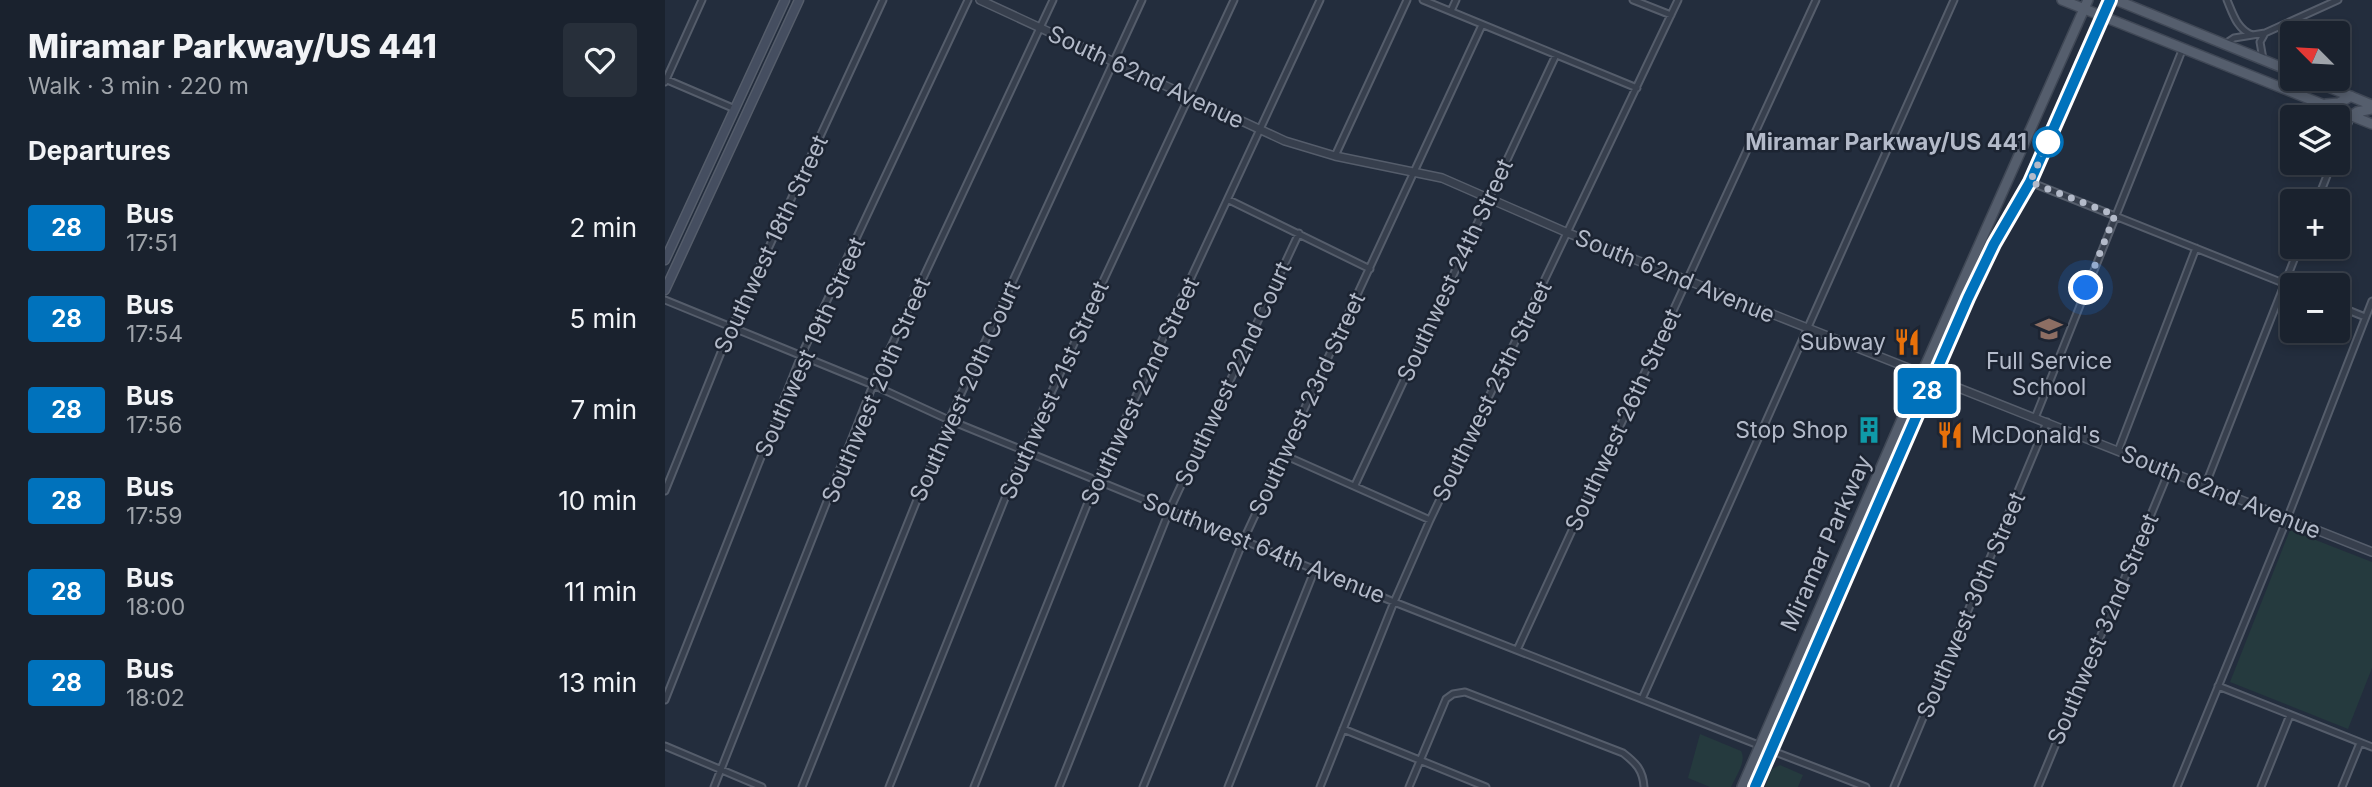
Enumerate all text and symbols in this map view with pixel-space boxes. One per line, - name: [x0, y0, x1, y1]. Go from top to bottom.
- street label: South 62nd Avenue: [1044, 19, 1248, 135]
- north arrow: [2280, 21, 2350, 91]
- map controls: [2280, 21, 2350, 343]
- button: heart: [563, 23, 637, 97]
- text: Miramar Parkway/US 441: [28, 26, 437, 66]
- text: Walk · 3 min · 220 m: [28, 72, 249, 100]
- button: layers: [2280, 105, 2350, 175]
- marker: Miramar Parkway/US 441: [2033, 127, 2063, 157]
- place label: Miramar Parkway/US 441: [1745, 128, 2027, 156]
- street label: Southwest 18th Street: [708, 130, 834, 357]
- text: Departures: [28, 135, 171, 166]
- street label: Southwest 24th Street: [1391, 154, 1519, 386]
- button: +: [2280, 189, 2350, 259]
- text: Bus: [126, 198, 174, 229]
- text: 2 min: [569, 212, 637, 243]
- text: 28: [51, 213, 82, 242]
- street label: South 62nd Avenue: [1571, 223, 1779, 329]
- text: 17:51: [126, 229, 178, 257]
- street label: Southwest 19th Street: [749, 232, 871, 461]
- street label: Southwest 22nd Court: [1169, 257, 1297, 491]
- your location: [2068, 270, 2103, 305]
- street label: Southwest 20th Street: [816, 272, 936, 507]
- street label: Southwest 22nd Street: [1075, 272, 1205, 509]
- button: −: [2280, 273, 2350, 343]
- street label: Southwest 20th Court: [904, 276, 1026, 506]
- street label: Southwest 21st Street: [993, 276, 1115, 503]
- street label: Southwest 25th Street: [1426, 276, 1558, 506]
- street label: Southwest 23rd Street: [1243, 287, 1371, 520]
- text: Bus: [126, 289, 174, 320]
- text: 5 min: [569, 303, 637, 334]
- text: 28: [51, 304, 82, 333]
- street label: Southwest 26th Street: [1559, 304, 1687, 536]
- school or university icon: Full Service School: [2034, 314, 2064, 344]
- text: 17:54: [126, 320, 183, 348]
- restaurant icon: Subway: [1892, 327, 1922, 357]
- place label: Subway: [1800, 328, 1886, 356]
- place label: Full Service School: [1986, 347, 2112, 401]
- line badge: 28: [1895, 368, 1959, 414]
- text: 28: [1912, 376, 1942, 405]
- text: Bus: [126, 380, 174, 411]
- text: 7 min: [571, 394, 637, 425]
- text: 28: [51, 395, 82, 424]
- text: 17:56: [126, 411, 182, 439]
- building icon: Stop Shop: [1854, 415, 1884, 445]
- place label: Stop Shop: [1735, 416, 1848, 444]
- restaurant icon: McDonald's: [1935, 420, 1965, 450]
- place label: McDonald's: [1971, 421, 2101, 449]
- street label: South 62nd Avenue: [2117, 439, 2325, 545]
- street label: Miramar Parkway: [1775, 451, 1877, 635]
- text: Bus: [126, 471, 174, 502]
- text: 10 min: [558, 485, 637, 516]
- text: 28: [51, 486, 82, 515]
- street label: Southwest 64th Avenue: [1139, 487, 1389, 609]
- street label: Southwest 30th Street: [1911, 487, 2031, 722]
- text: 17:59: [126, 502, 182, 530]
- street label: Southwest 32nd Street: [2042, 509, 2165, 749]
- text: Bus: [126, 562, 174, 593]
- text: 11 min: [564, 576, 637, 607]
- text: 28: [51, 577, 82, 606]
- text: 18:00: [126, 593, 185, 621]
- text: Bus: [126, 653, 174, 684]
- text: 13 min: [559, 667, 637, 698]
- text: 28: [51, 668, 82, 697]
- text: 18:02: [126, 684, 185, 712]

